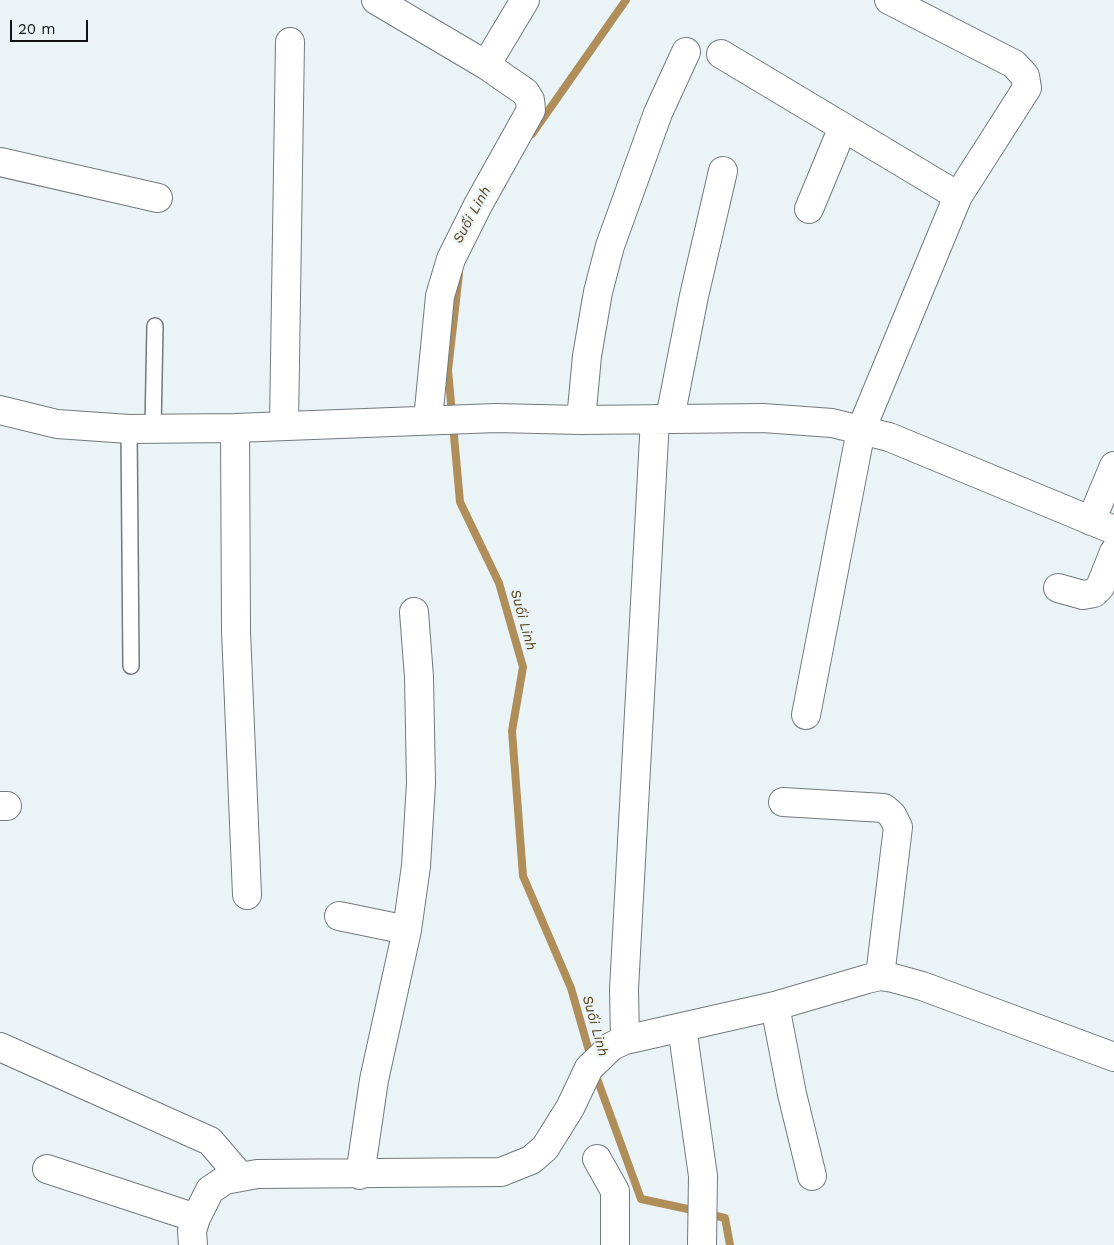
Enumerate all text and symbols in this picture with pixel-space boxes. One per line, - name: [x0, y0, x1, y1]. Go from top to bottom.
- scale bar: [12, 10, 90, 42]
- text: 20 m: [18, 20, 56, 38]
- water label: Suối Linh: [450, 184, 494, 246]
- water label: Suối Linh: [506, 588, 540, 652]
- water label: Suối Linh: [578, 994, 612, 1058]

